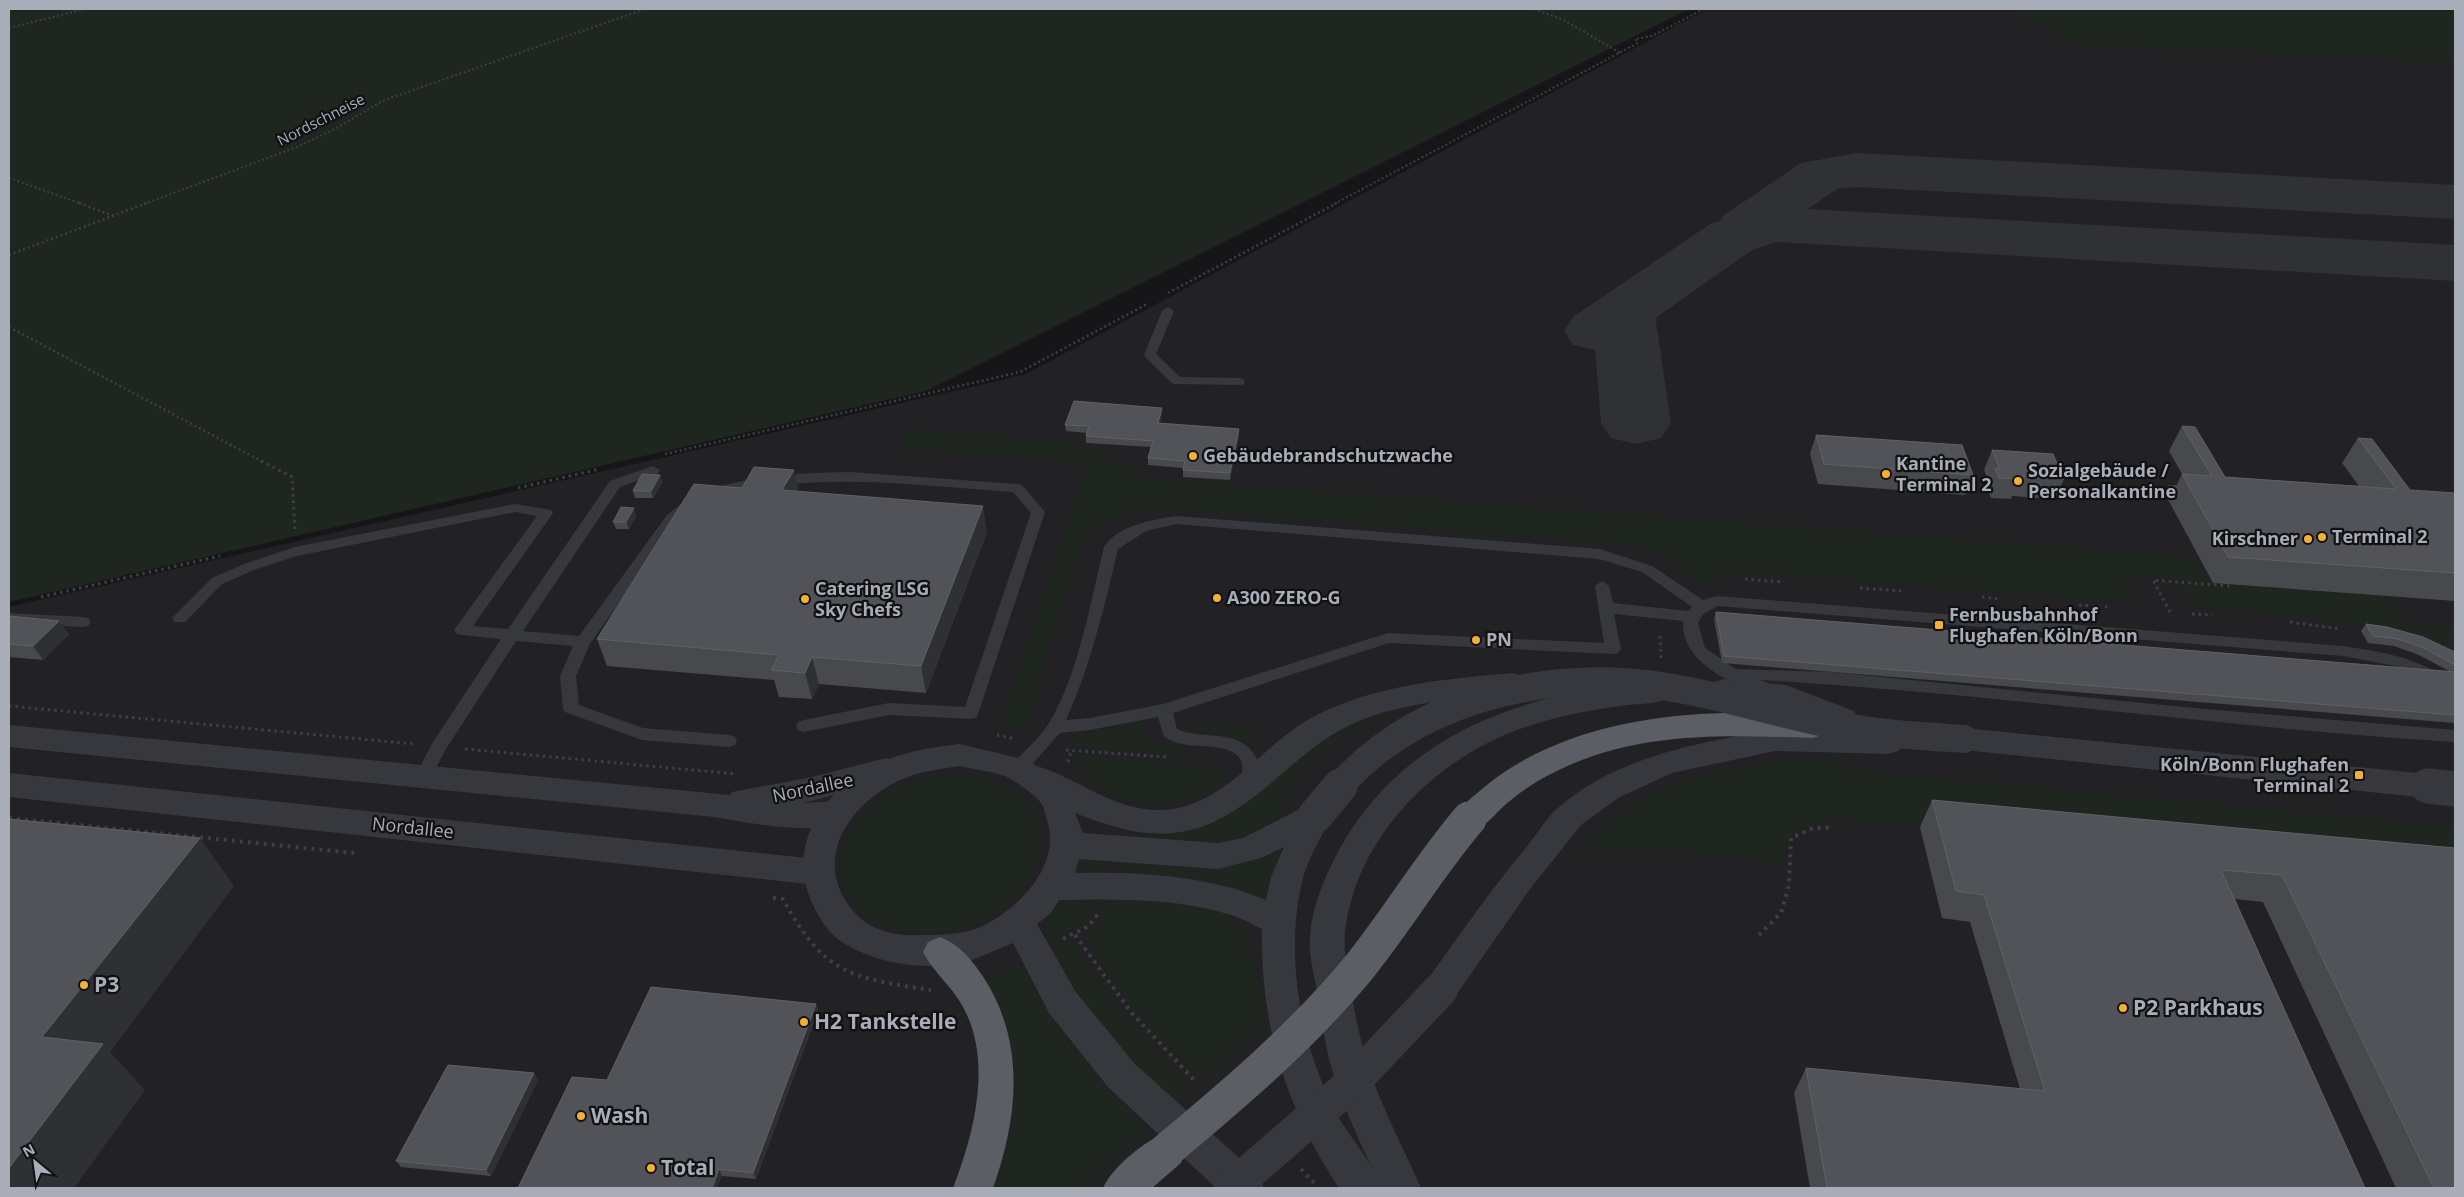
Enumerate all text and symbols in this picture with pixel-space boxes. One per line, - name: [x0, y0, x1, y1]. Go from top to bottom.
- street label: Nordschneise: [273, 88, 368, 150]
- place label: Gebäudebrandschutzwache: [1203, 443, 1453, 467]
- marker: Gebäudebrandschutzwache: [1187, 450, 1199, 462]
- place label: Kantine Terminal 2: [1896, 451, 1992, 496]
- place label: Sozialgebäude / Personalkantine: [2028, 458, 2176, 503]
- marker: Kantine Terminal 2: [1880, 468, 1892, 480]
- marker: Sozialgebäude / Personalkantine: [2012, 475, 2024, 487]
- place label: Terminal 2: [2332, 524, 2428, 548]
- place label: Kirschner: [2212, 526, 2298, 550]
- marker: Terminal 2: [2316, 531, 2328, 543]
- marker: Kirschner: [2302, 533, 2314, 545]
- place label: Catering LSG Sky Chefs: [815, 576, 929, 621]
- place label: A300 ZERO-G: [1227, 585, 1341, 609]
- marker: A300 ZERO-G: [1211, 592, 1223, 604]
- marker: Catering LSG Sky Chefs: [799, 593, 811, 605]
- place label: Fernbusbahnhof Flughafen Köln/Bonn: [1949, 602, 2138, 647]
- marker: Fernbusbahnhof Flughafen Köln/Bonn: [1933, 619, 1945, 631]
- place label: PN: [1486, 627, 1512, 651]
- marker: PN: [1470, 634, 1482, 646]
- place label: Köln/Bonn Flughafen Terminal 2: [2160, 752, 2349, 797]
- street label: Nordallee: [770, 767, 855, 807]
- marker: Köln/Bonn Flughafen Terminal 2: [2353, 769, 2365, 781]
- street label: Nordallee: [371, 811, 455, 843]
- place label: P3: [94, 970, 119, 998]
- marker: P3: [78, 979, 90, 991]
- place label: P2 Parkhaus: [2133, 993, 2263, 1021]
- marker: P2 Parkhaus: [2117, 1002, 2129, 1014]
- place label: H2 Tankstelle: [814, 1007, 956, 1035]
- marker: H2 Tankstelle: [798, 1016, 810, 1028]
- place label: Wash: [591, 1101, 648, 1129]
- marker: Wash: [575, 1110, 587, 1122]
- north arrow: [10, 1137, 60, 1187]
- text: N: [19, 1139, 38, 1161]
- place label: Total: [661, 1153, 714, 1181]
- marker: Total: [645, 1162, 657, 1174]

